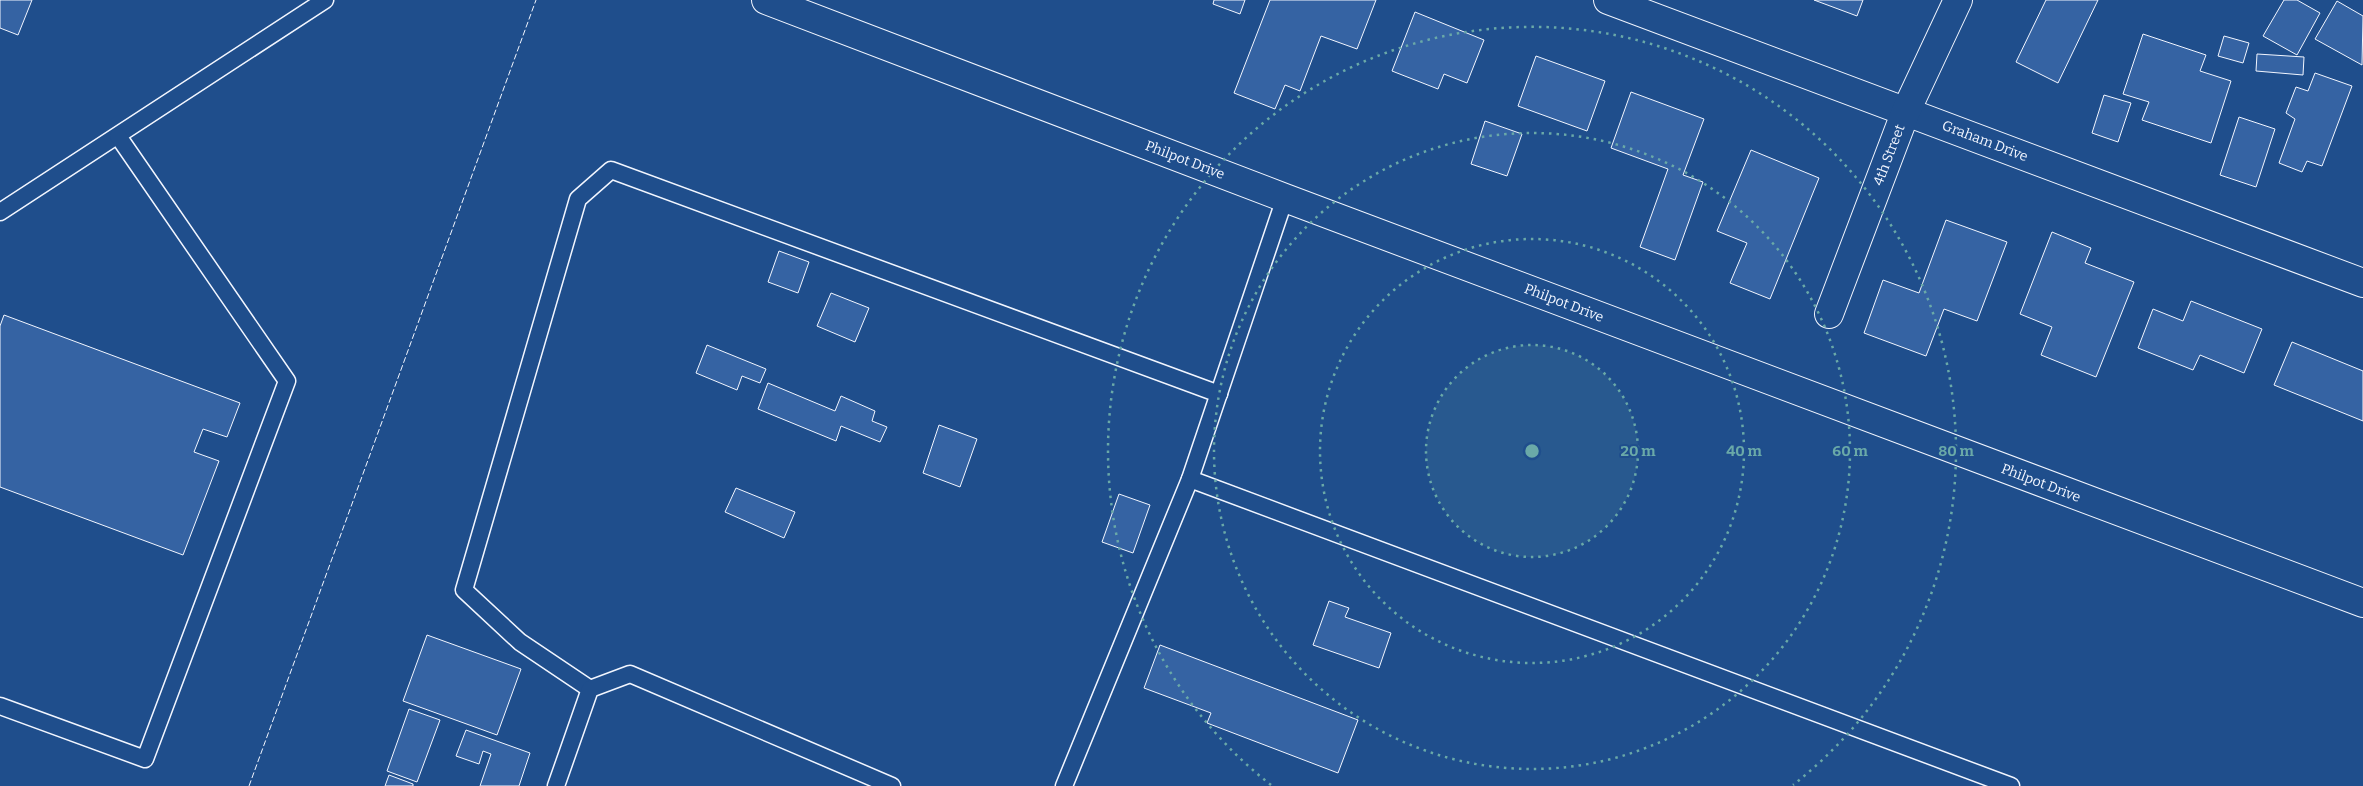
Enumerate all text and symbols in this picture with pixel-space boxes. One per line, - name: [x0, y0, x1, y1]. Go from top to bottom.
- street label: Graham Drive: [1940, 117, 2030, 165]
- street label: 4th Street: [1870, 122, 1908, 188]
- street label: Philpot Drive: [1143, 137, 1227, 183]
- street label: Philpot Drive: [1522, 280, 1606, 326]
- centre of rings: [1523, 442, 1541, 460]
- text: 20 m: [1621, 442, 1656, 460]
- text: 40 m: [1726, 442, 1763, 460]
- text: 60 m: [1832, 442, 1868, 460]
- text: 80 m: [1938, 442, 1974, 460]
- street label: Philpot Drive: [1999, 460, 2083, 506]

